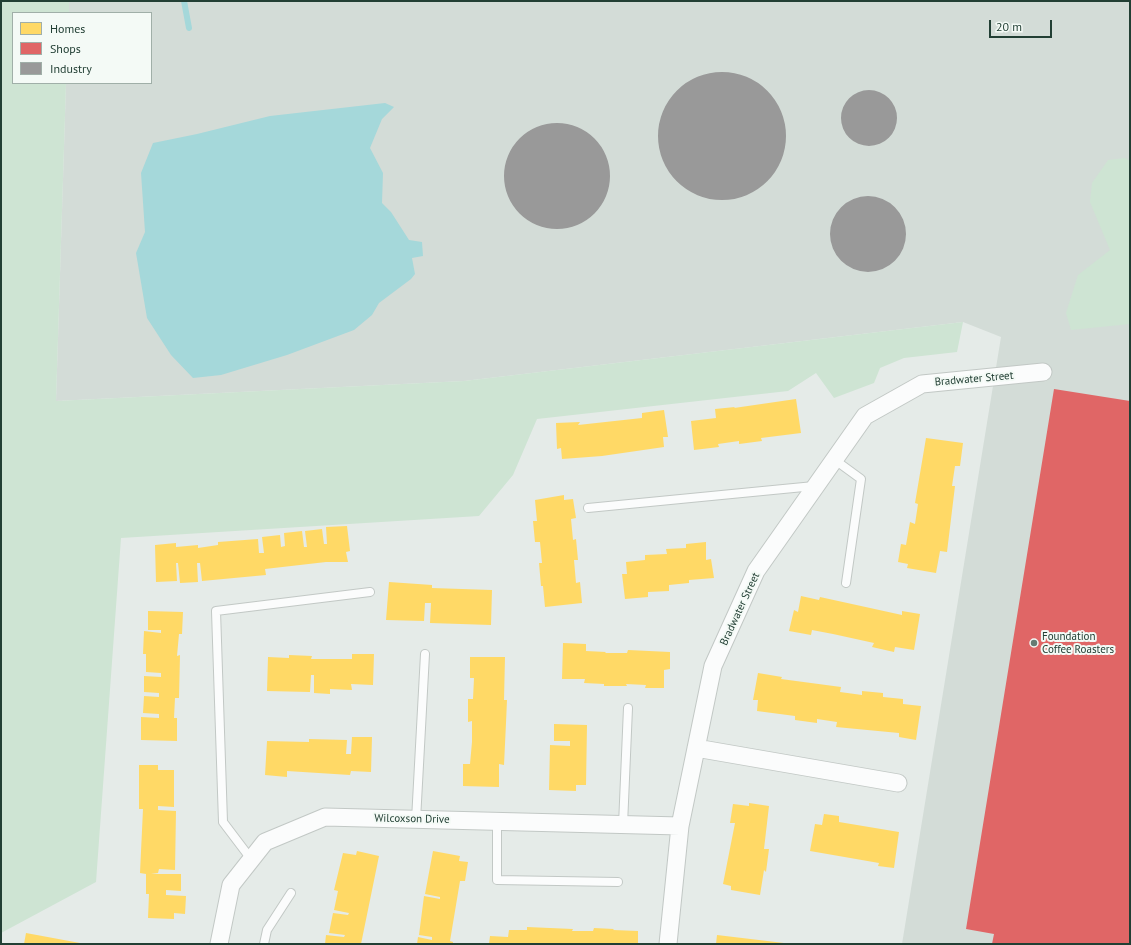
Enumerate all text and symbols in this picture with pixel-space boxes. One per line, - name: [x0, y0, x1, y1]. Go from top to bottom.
- legend: [12, 12, 152, 84]
- scale bar: [991, 12, 1054, 38]
- text: 20 m: [996, 19, 1022, 34]
- text: Homes: [50, 21, 85, 36]
- text: Shops: [50, 41, 81, 56]
- text: Industry: [50, 61, 92, 76]
- street label: Bradwater Street: [934, 369, 1014, 389]
- street label: Bradwater Street: [717, 570, 763, 648]
- place label: Foundation Coffee Roasters: [1042, 630, 1114, 656]
- marker: Foundation Coffee Roasters: [1029, 638, 1039, 648]
- street label: Wilcoxson Drive: [374, 812, 450, 826]

